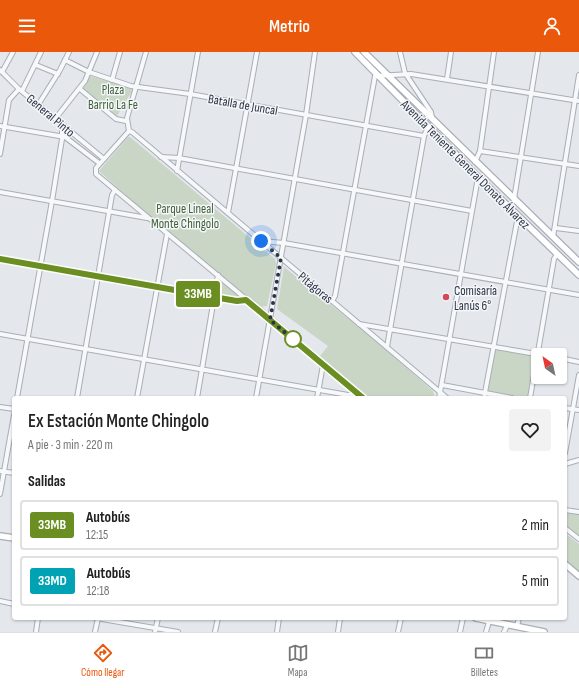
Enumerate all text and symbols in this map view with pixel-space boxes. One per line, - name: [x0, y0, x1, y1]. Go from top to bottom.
- icon: menu: [16, 15, 38, 37]
- icon: person: [541, 15, 563, 37]
- text: Metrio: [269, 16, 310, 37]
- park label: Plaza Barrio La Fe: [88, 82, 138, 113]
- street label: General Pinto: [23, 91, 78, 141]
- street label: Batalla de Juncal: [207, 91, 279, 119]
- street label: Avenida Teniente General Donato Álvarez: [397, 96, 534, 233]
- park label: Parque Lineal Monte Chingolo: [151, 201, 219, 232]
- your location: [251, 231, 271, 251]
- street label: Pitágoras: [295, 269, 336, 307]
- line badge: 33MB: [170, 281, 226, 307]
- place label: Comisaría Lanús 6°: [454, 283, 497, 314]
- text: 33MB: [184, 285, 212, 302]
- marker: Comisaría Lanús 6°: [441, 292, 451, 302]
- unlabelled marker: [284, 330, 302, 348]
- north arrow: [531, 348, 567, 384]
- map controls: [531, 348, 567, 384]
- button: heart: [509, 409, 551, 451]
- text: Ex Estación Monte Chingolo: [28, 410, 209, 433]
- text: A pie · 3 min · 220 m: [28, 437, 113, 453]
- text: Salidas: [28, 472, 66, 491]
- text: Autobús: [86, 508, 130, 527]
- text: 33MB: [38, 516, 66, 533]
- text: 2 min: [522, 516, 549, 535]
- text: 12:15: [86, 527, 108, 543]
- text: Autobús: [87, 564, 131, 583]
- text: 33MD: [38, 572, 67, 589]
- text: 5 min: [522, 572, 549, 591]
- text: 12:18: [87, 583, 109, 599]
- tab: Cómo llegar: [81, 642, 124, 679]
- tab: Mapa: [287, 642, 309, 679]
- tab: Billetes: [471, 642, 498, 679]

